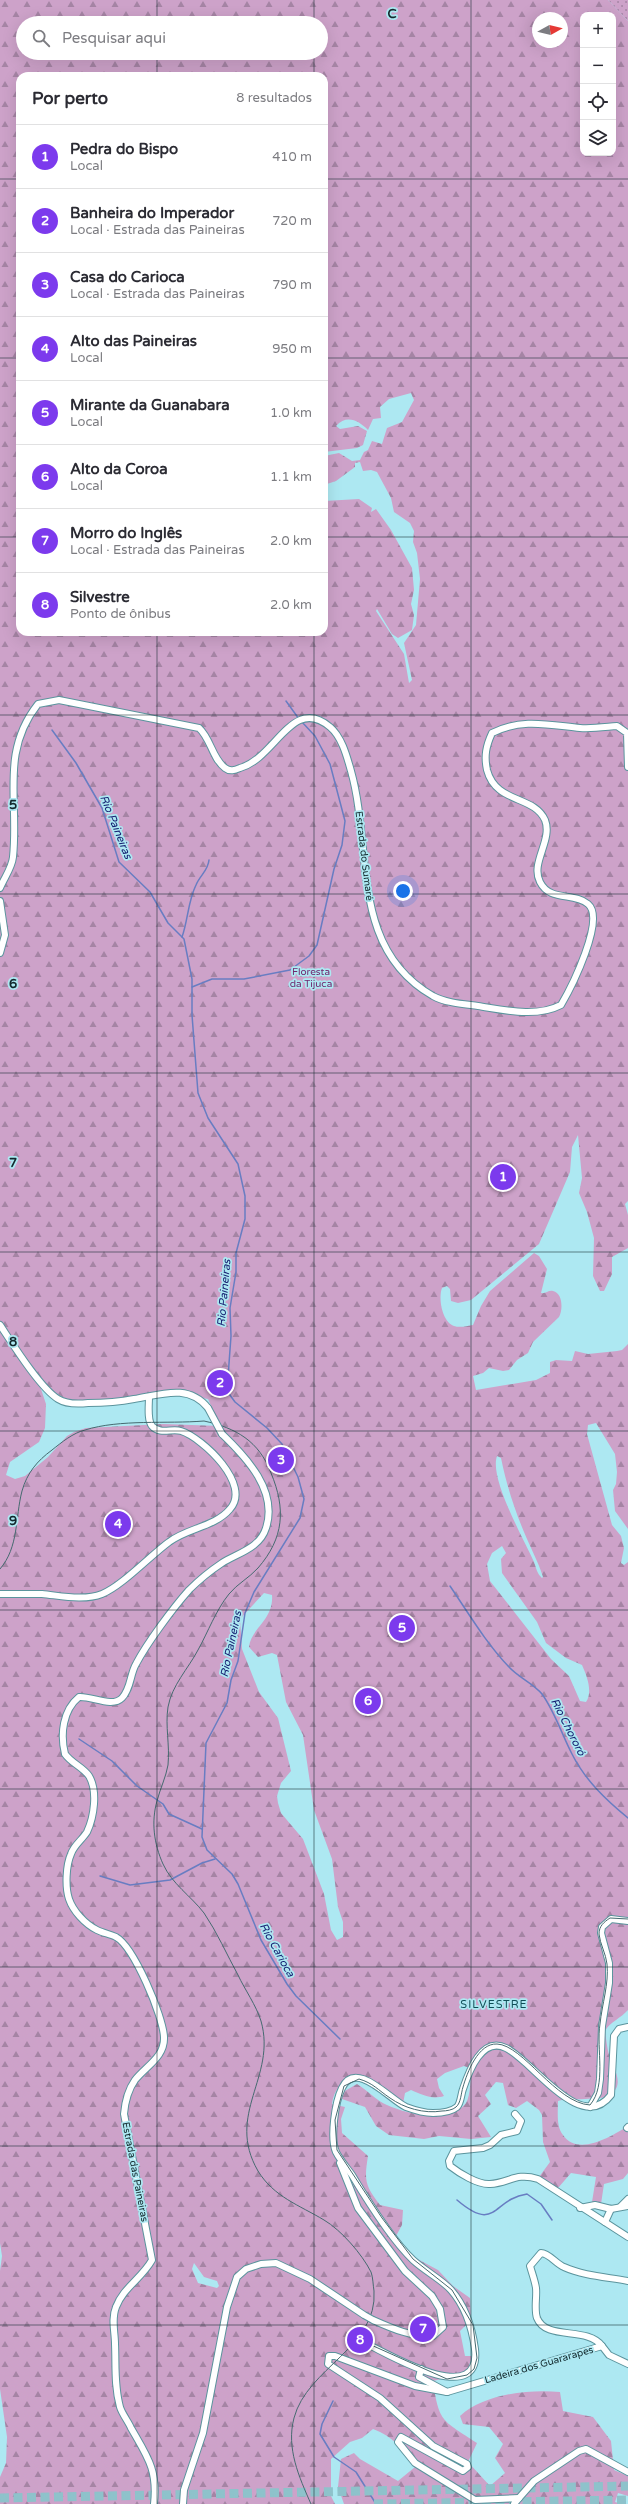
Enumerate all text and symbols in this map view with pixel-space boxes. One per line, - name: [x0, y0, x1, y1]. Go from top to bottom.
- text: C: [387, 6, 397, 22]
- north arrow: [532, 12, 568, 48]
- map controls: [580, 12, 616, 156]
- button: +: [580, 12, 616, 48]
- search box: [16, 16, 328, 60]
- icon: search: [30, 27, 52, 49]
- text: Pesquisar aqui: [62, 29, 166, 47]
- button: −: [580, 48, 616, 84]
- button: locate: [580, 84, 616, 120]
- text: Por perto: [32, 88, 108, 109]
- text: 8 resultados: [236, 90, 312, 106]
- button: layers: [580, 120, 616, 156]
- text: Pedra do Bispo: [70, 140, 178, 158]
- text: 1: [41, 149, 49, 165]
- text: 410 m: [272, 149, 312, 165]
- text: Local: [70, 158, 103, 174]
- text: Banheira do Imperador: [70, 204, 234, 222]
- text: 2: [41, 213, 49, 229]
- text: 720 m: [272, 213, 312, 229]
- text: Local · Estrada das Paineiras: [70, 222, 245, 238]
- text: Casa do Carioca: [70, 268, 185, 286]
- text: 3: [41, 277, 49, 293]
- text: 790 m: [272, 277, 312, 293]
- text: Local · Estrada das Paineiras: [70, 286, 245, 302]
- text: Alto das Paineiras: [70, 332, 197, 350]
- text: 4: [41, 341, 49, 357]
- text: 950 m: [272, 341, 312, 357]
- text: Local: [70, 350, 103, 366]
- text: Mirante da Guanabara: [70, 396, 230, 414]
- text: 5: [41, 405, 49, 421]
- text: 1.0 km: [270, 405, 312, 421]
- text: Local: [70, 414, 103, 430]
- text: Alto da Coroa: [70, 460, 168, 478]
- text: 6: [41, 469, 49, 485]
- text: 1.1 km: [270, 469, 312, 485]
- text: Local: [70, 478, 103, 494]
- text: Morro do Inglês: [70, 524, 182, 542]
- text: 7: [41, 533, 49, 549]
- text: 2.0 km: [270, 533, 312, 549]
- text: Local · Estrada das Paineiras: [70, 542, 245, 558]
- text: Silvestre: [70, 588, 130, 606]
- text: 8: [41, 597, 49, 613]
- text: 2.0 km: [270, 597, 312, 613]
- text: Ponto de ônibus: [70, 606, 171, 622]
- water label: Rio Paineiras: [97, 793, 135, 861]
- text: 5: [9, 797, 17, 813]
- street label: Estrada do Sumaré: [353, 811, 375, 902]
- your location: [393, 881, 413, 901]
- park label: Floresta da Tijuca: [290, 966, 332, 990]
- text: 6: [9, 976, 17, 992]
- text: 7: [9, 1155, 17, 1171]
- pin: 1: [490, 1162, 516, 1192]
- water label: Rio Paineiras: [215, 1258, 233, 1327]
- text: 8: [9, 1334, 17, 1350]
- pin: 2: [207, 1368, 233, 1398]
- pin: 3: [268, 1445, 294, 1475]
- pin: 4: [105, 1509, 131, 1539]
- text: 9: [9, 1513, 17, 1529]
- water label: Rio Paineiras: [218, 1609, 245, 1678]
- pin: 5: [389, 1613, 415, 1643]
- pin: 6: [355, 1686, 381, 1716]
- water label: Rio Chororó: [548, 1696, 589, 1759]
- water label: Rio Carioca: [257, 1921, 298, 1980]
- district label: SILVESTRE: [460, 1998, 528, 2011]
- street label: Estrada das Paineiras: [119, 2121, 151, 2223]
- pin: 7: [410, 2314, 436, 2344]
- pin: 8: [347, 2325, 373, 2355]
- street label: Ladeira dos Guararapes: [483, 2344, 595, 2386]

